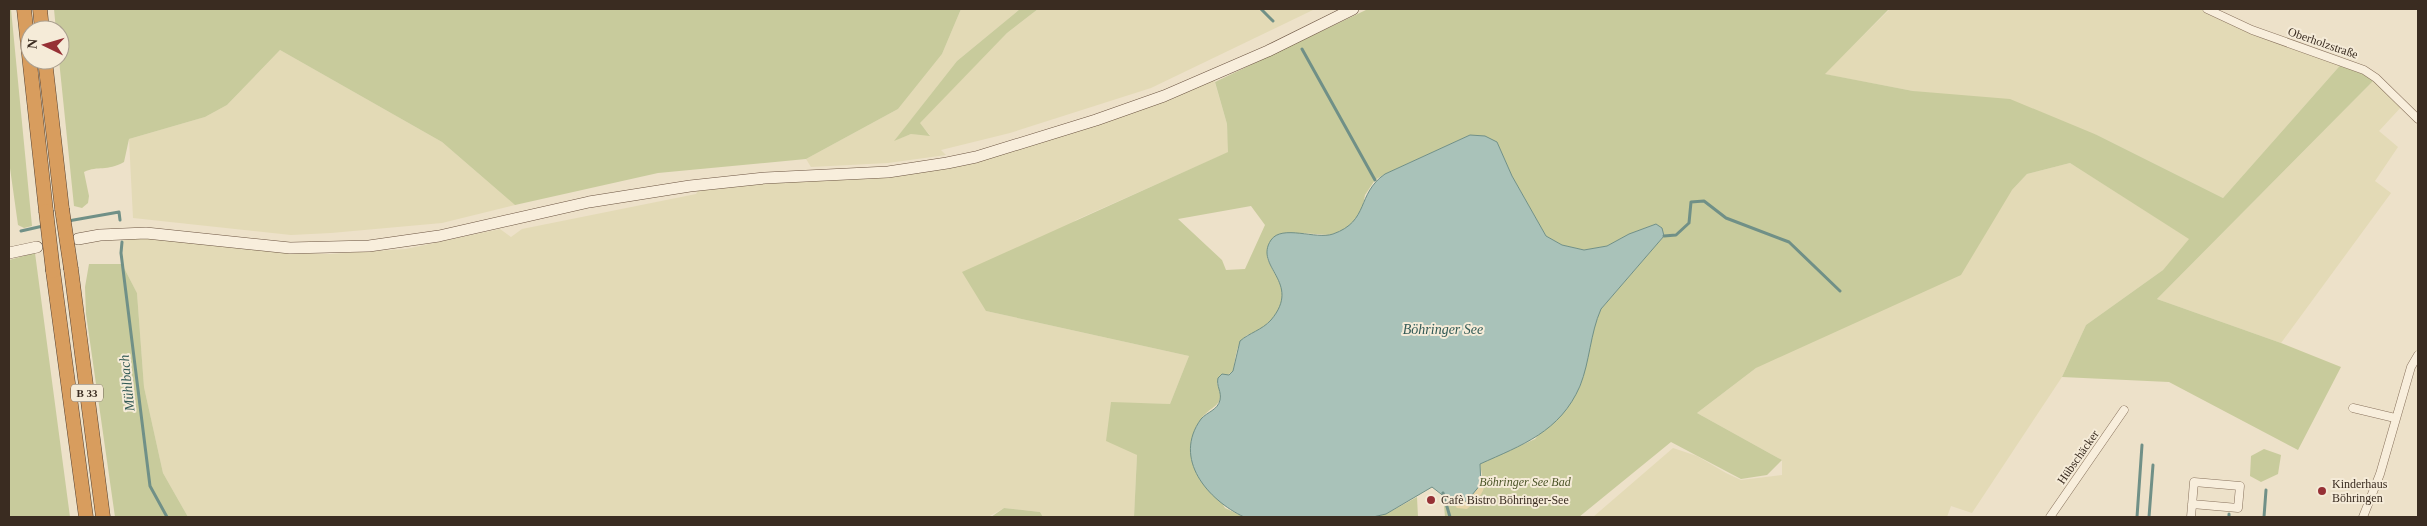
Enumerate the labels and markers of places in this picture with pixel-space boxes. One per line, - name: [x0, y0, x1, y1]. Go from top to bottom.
- place label: Kinderhaus Böhringen: [2332, 477, 2388, 505]
- marker: Kinderhaus Böhringen: [2316, 485, 2328, 497]
- place label: Cafè Bistro Böhringer-See: [1441, 493, 1569, 507]
- marker: Cafè Bistro Böhringer-See: [1425, 494, 1437, 506]

